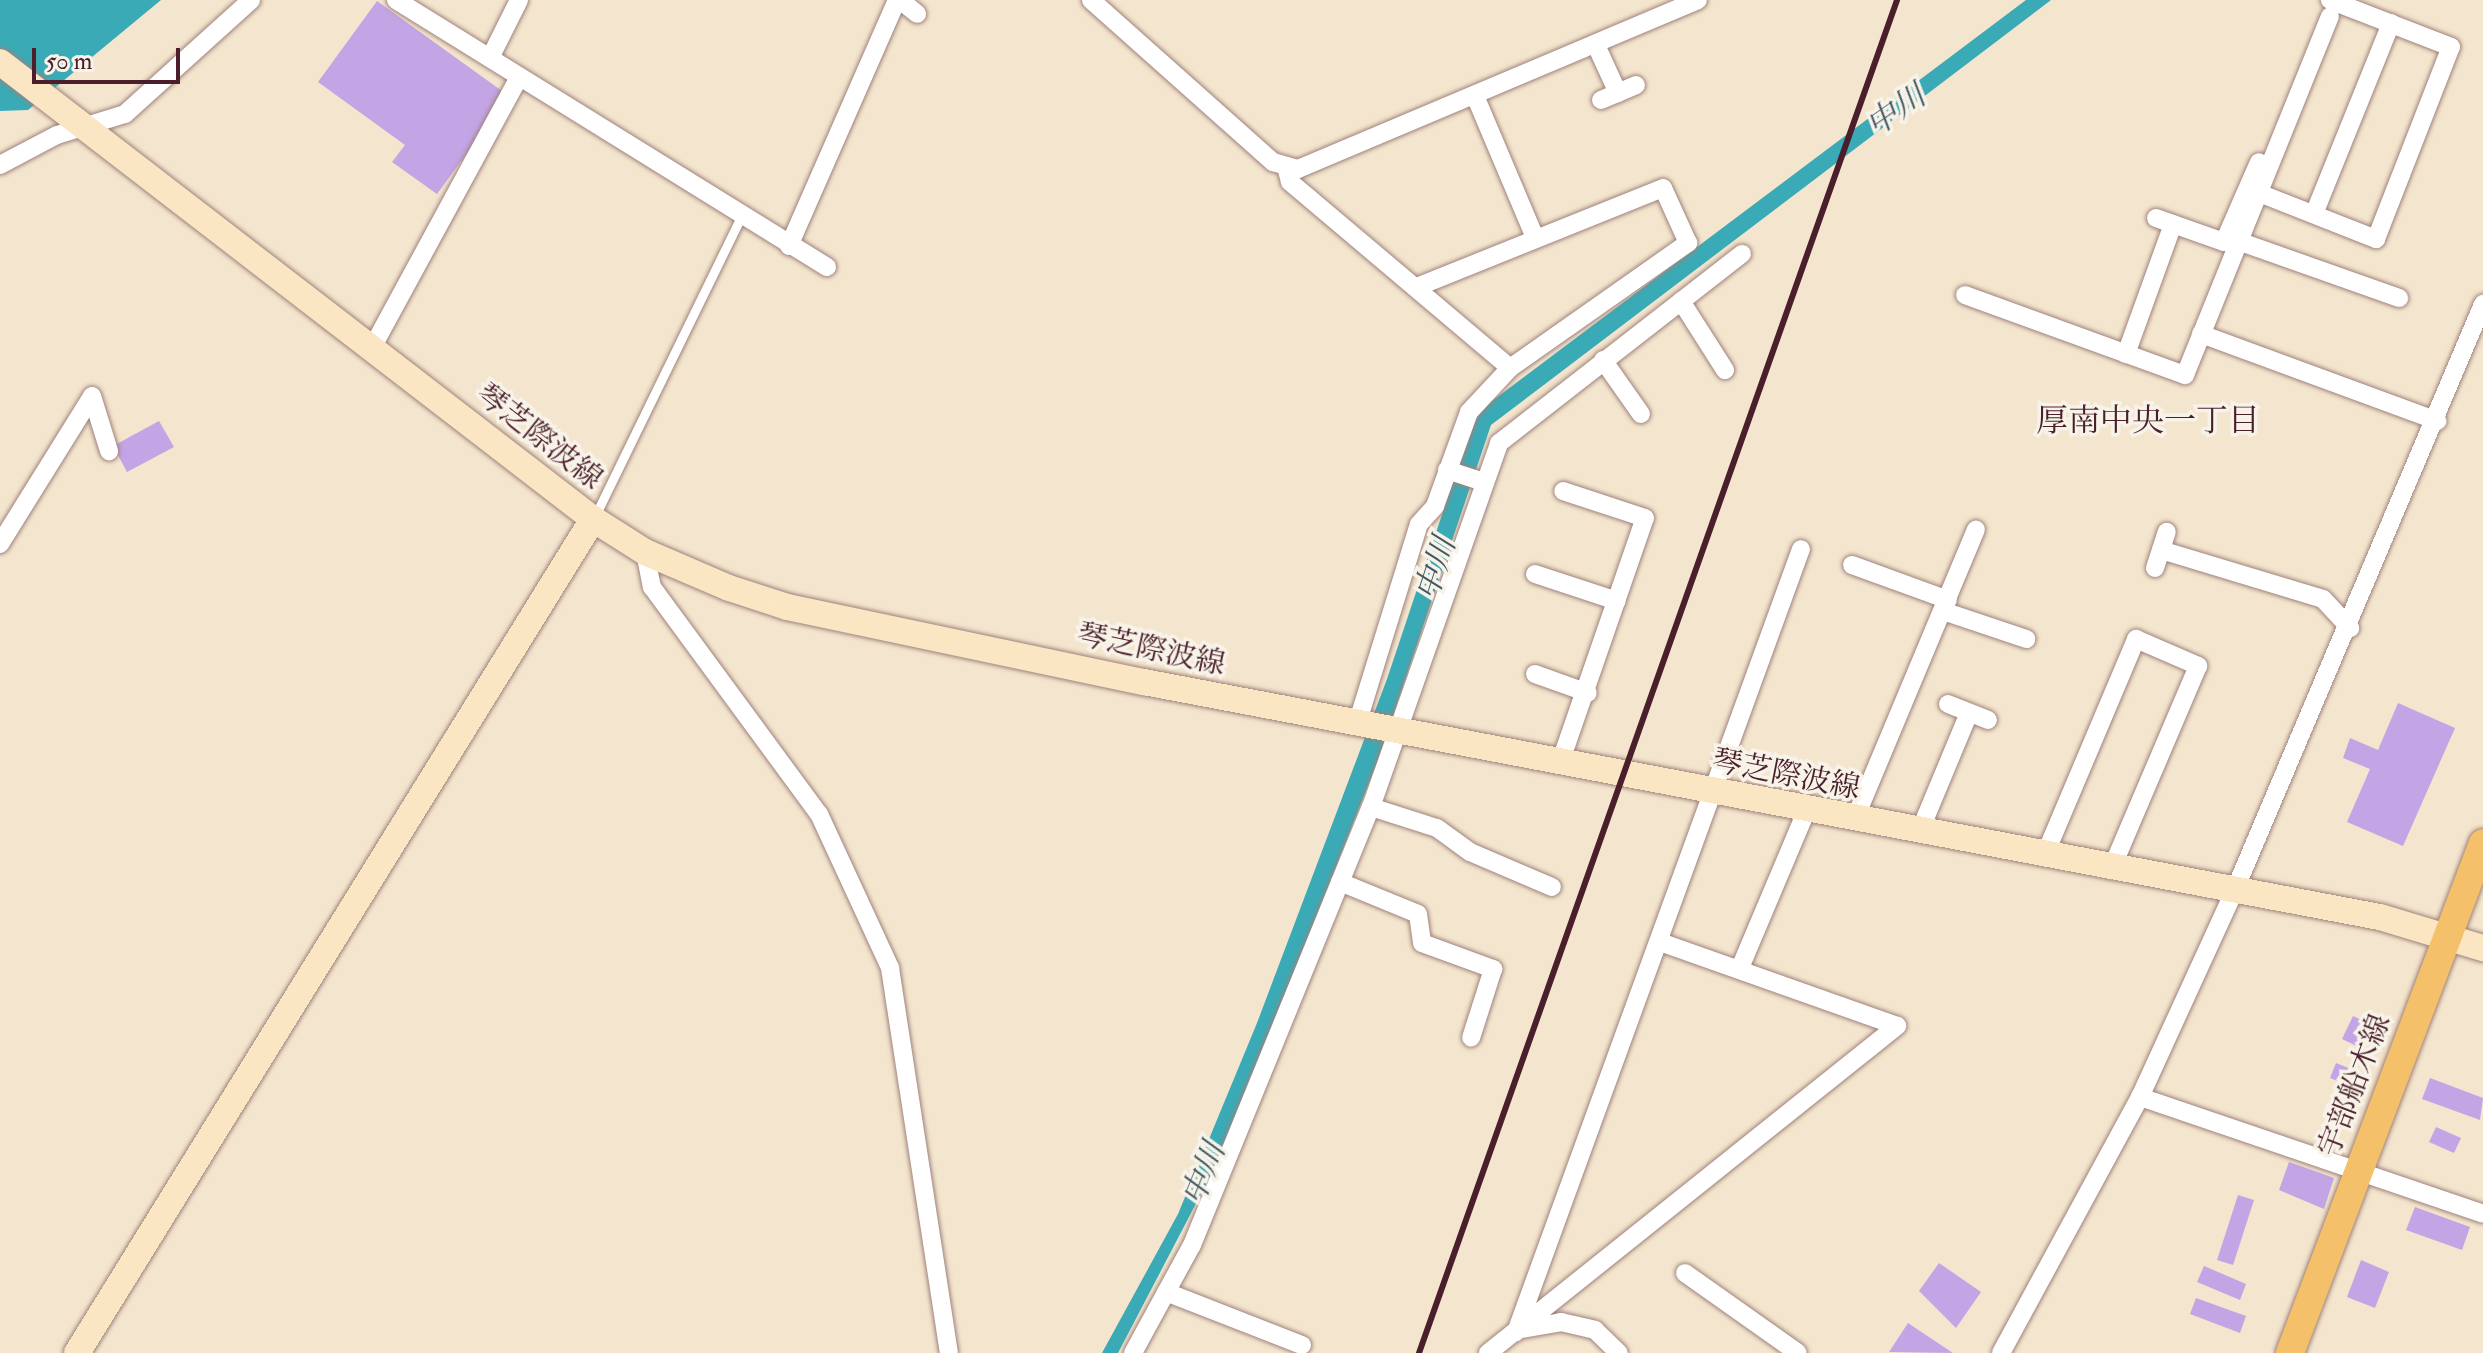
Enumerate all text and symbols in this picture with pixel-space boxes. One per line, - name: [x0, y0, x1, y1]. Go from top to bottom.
- scale bar: [36, 32, 184, 82]
- text: 50 m: [46, 46, 92, 77]
- water label: 中川: [1859, 77, 1933, 145]
- street label: 琴芝際波線: [469, 377, 609, 497]
- district label: 厚南中央一丁目: [2036, 402, 2260, 440]
- water label: 中川: [1408, 533, 1464, 605]
- street label: 琴芝際波線: [1074, 617, 1228, 683]
- street label: 琴芝際波線: [1709, 743, 1863, 807]
- street label: 宇部船木線: [2311, 1010, 2399, 1162]
- water label: 中川: [1174, 1137, 1234, 1211]

